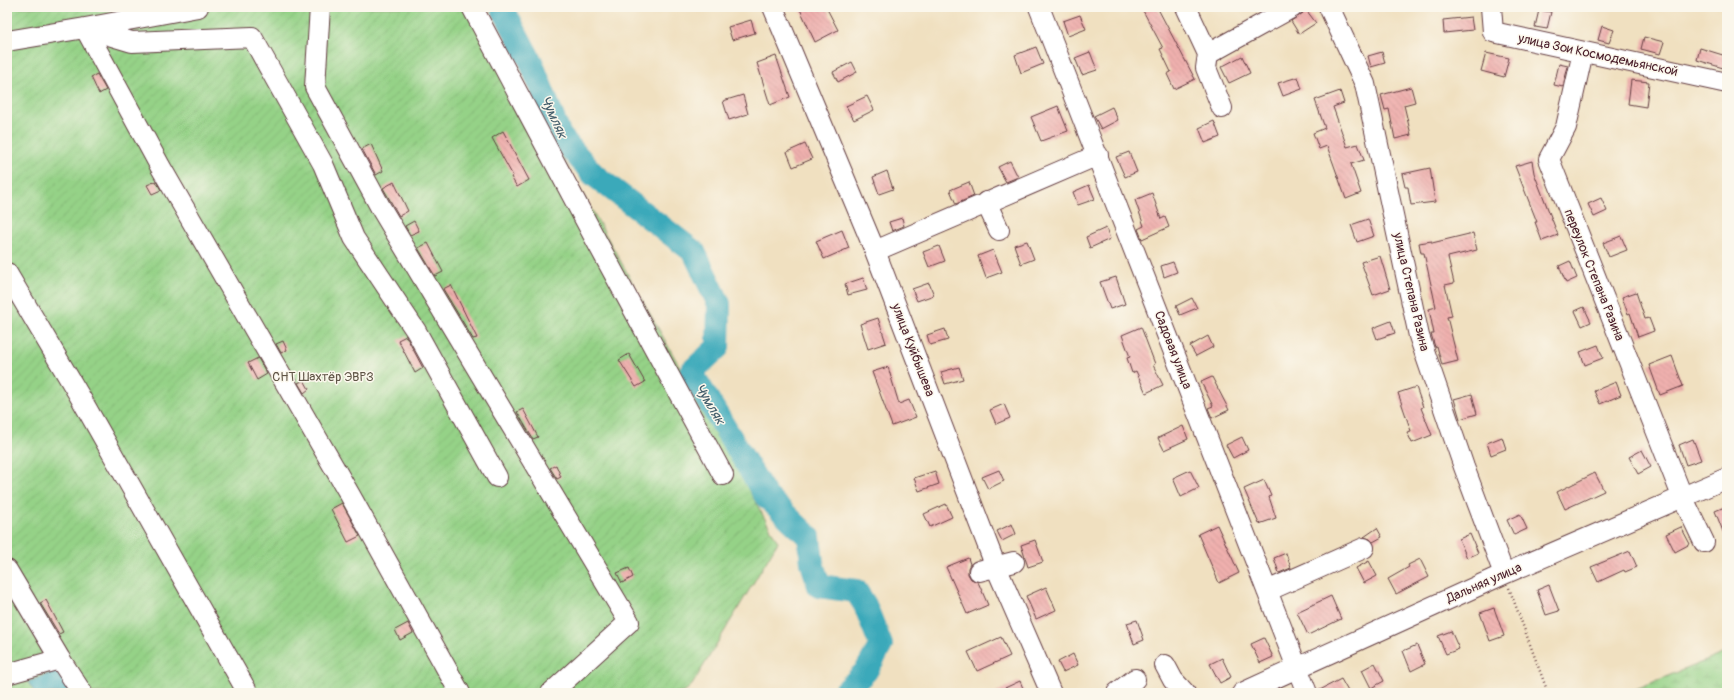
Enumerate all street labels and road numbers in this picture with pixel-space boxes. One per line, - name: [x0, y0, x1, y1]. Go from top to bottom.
- street label: улица Зои Космодемьянской: [1516, 30, 1679, 80]
- street label: переулок Степана Разина: [1560, 207, 1628, 343]
- street label: улица Степана Разина: [1389, 230, 1432, 353]
- street label: улица Куйбышева: [888, 300, 938, 399]
- street label: Садовая улица: [1151, 309, 1195, 391]
- street label: Дальняя улица: [1443, 559, 1524, 607]

